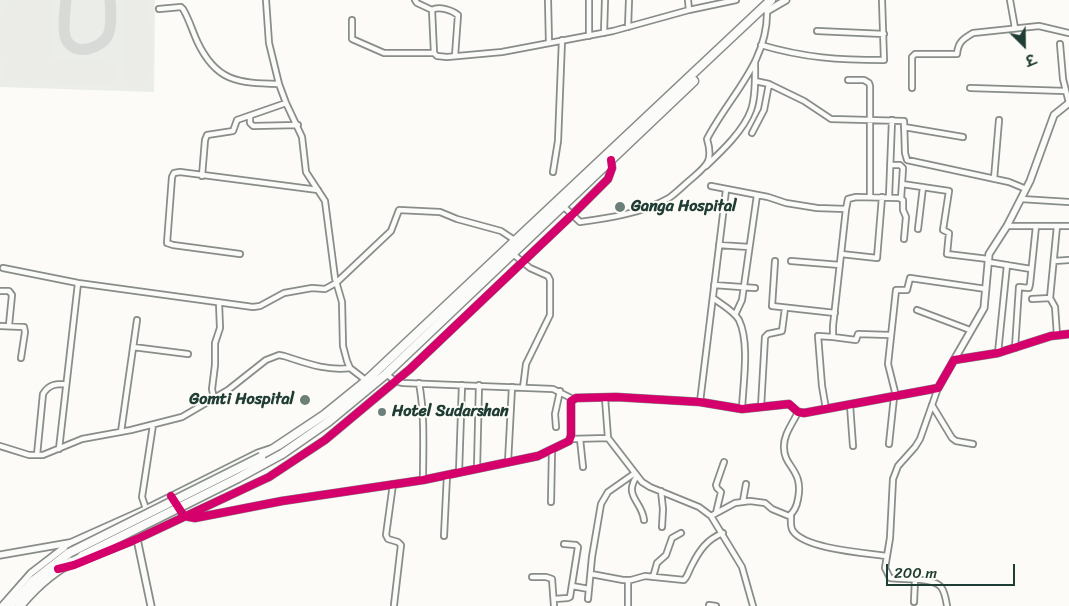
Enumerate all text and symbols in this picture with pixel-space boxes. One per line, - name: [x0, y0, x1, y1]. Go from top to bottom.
- north arrow: [999, 20, 1049, 70]
- text: उ: [1021, 46, 1039, 73]
- place label: Ganga Hospital: [631, 197, 737, 217]
- marker: Ganga Hospital: [613, 200, 627, 214]
- place label: Gomti Hospital: [189, 390, 294, 410]
- marker: Gomti Hospital: [298, 393, 312, 407]
- place label: Hotel Sudarshan: [392, 402, 509, 422]
- marker: Hotel Sudarshan: [376, 406, 388, 418]
- scale bar: [889, 554, 1018, 586]
- text: 200 m: [894, 560, 937, 586]

